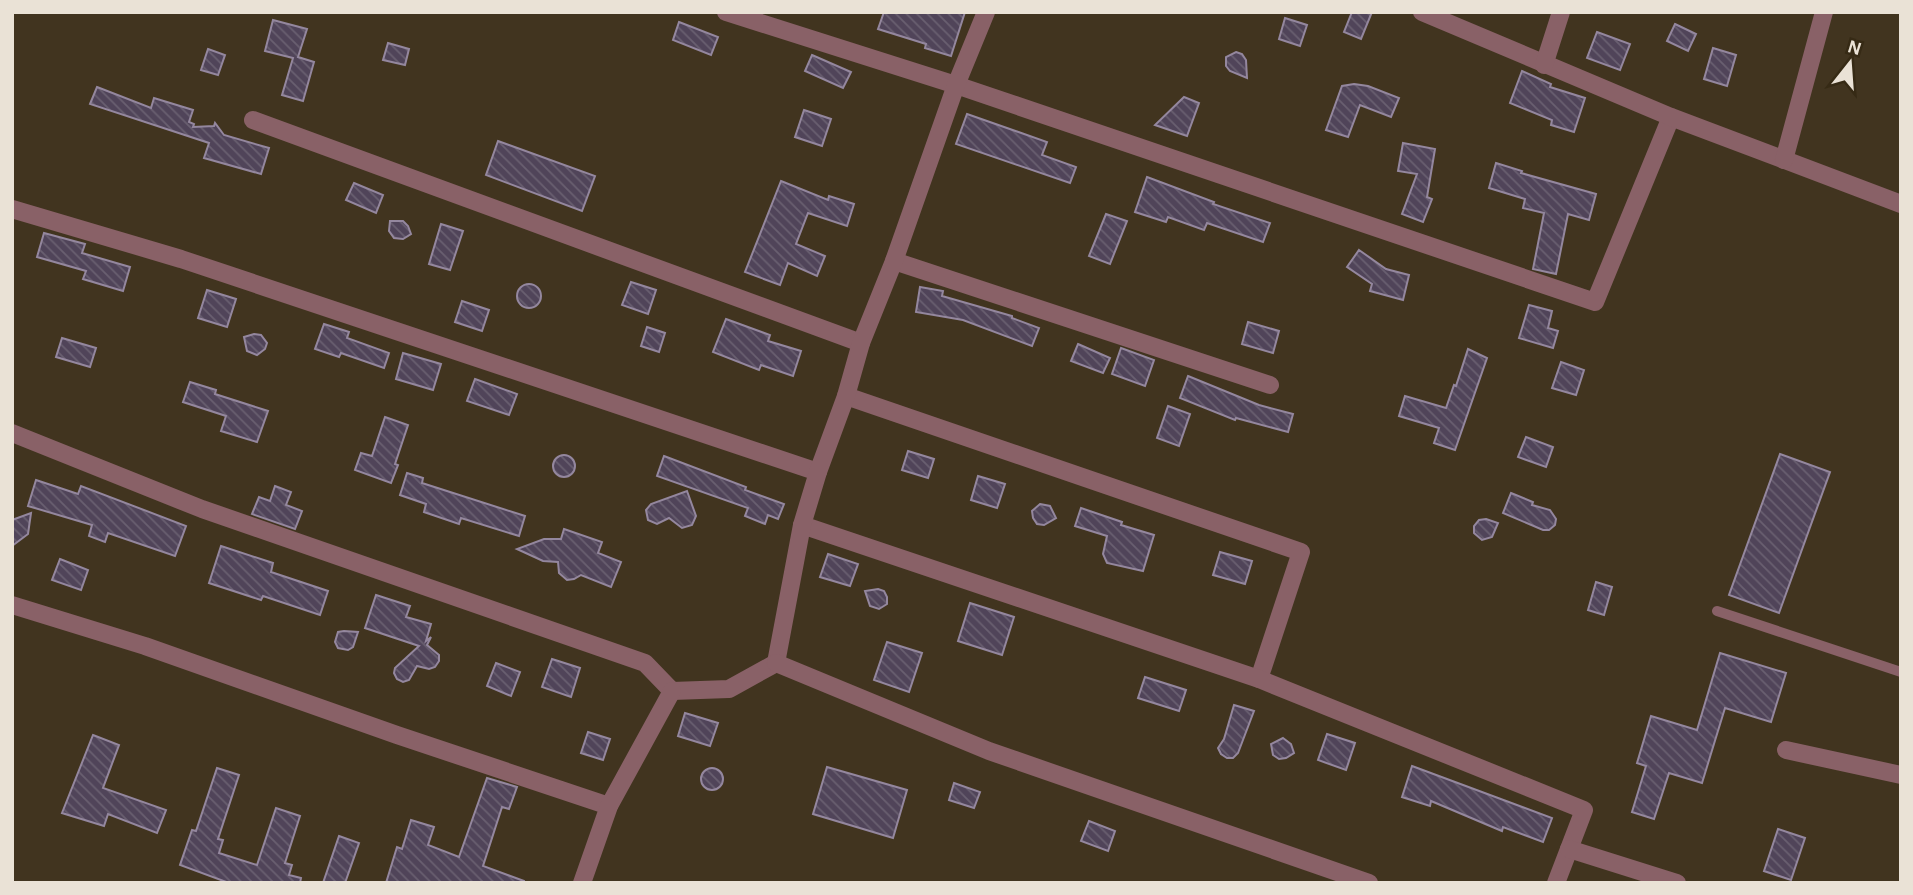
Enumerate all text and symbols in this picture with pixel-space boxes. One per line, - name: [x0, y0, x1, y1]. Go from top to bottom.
- north arrow: [1815, 28, 1885, 98]
- text: N: [1845, 37, 1864, 59]

